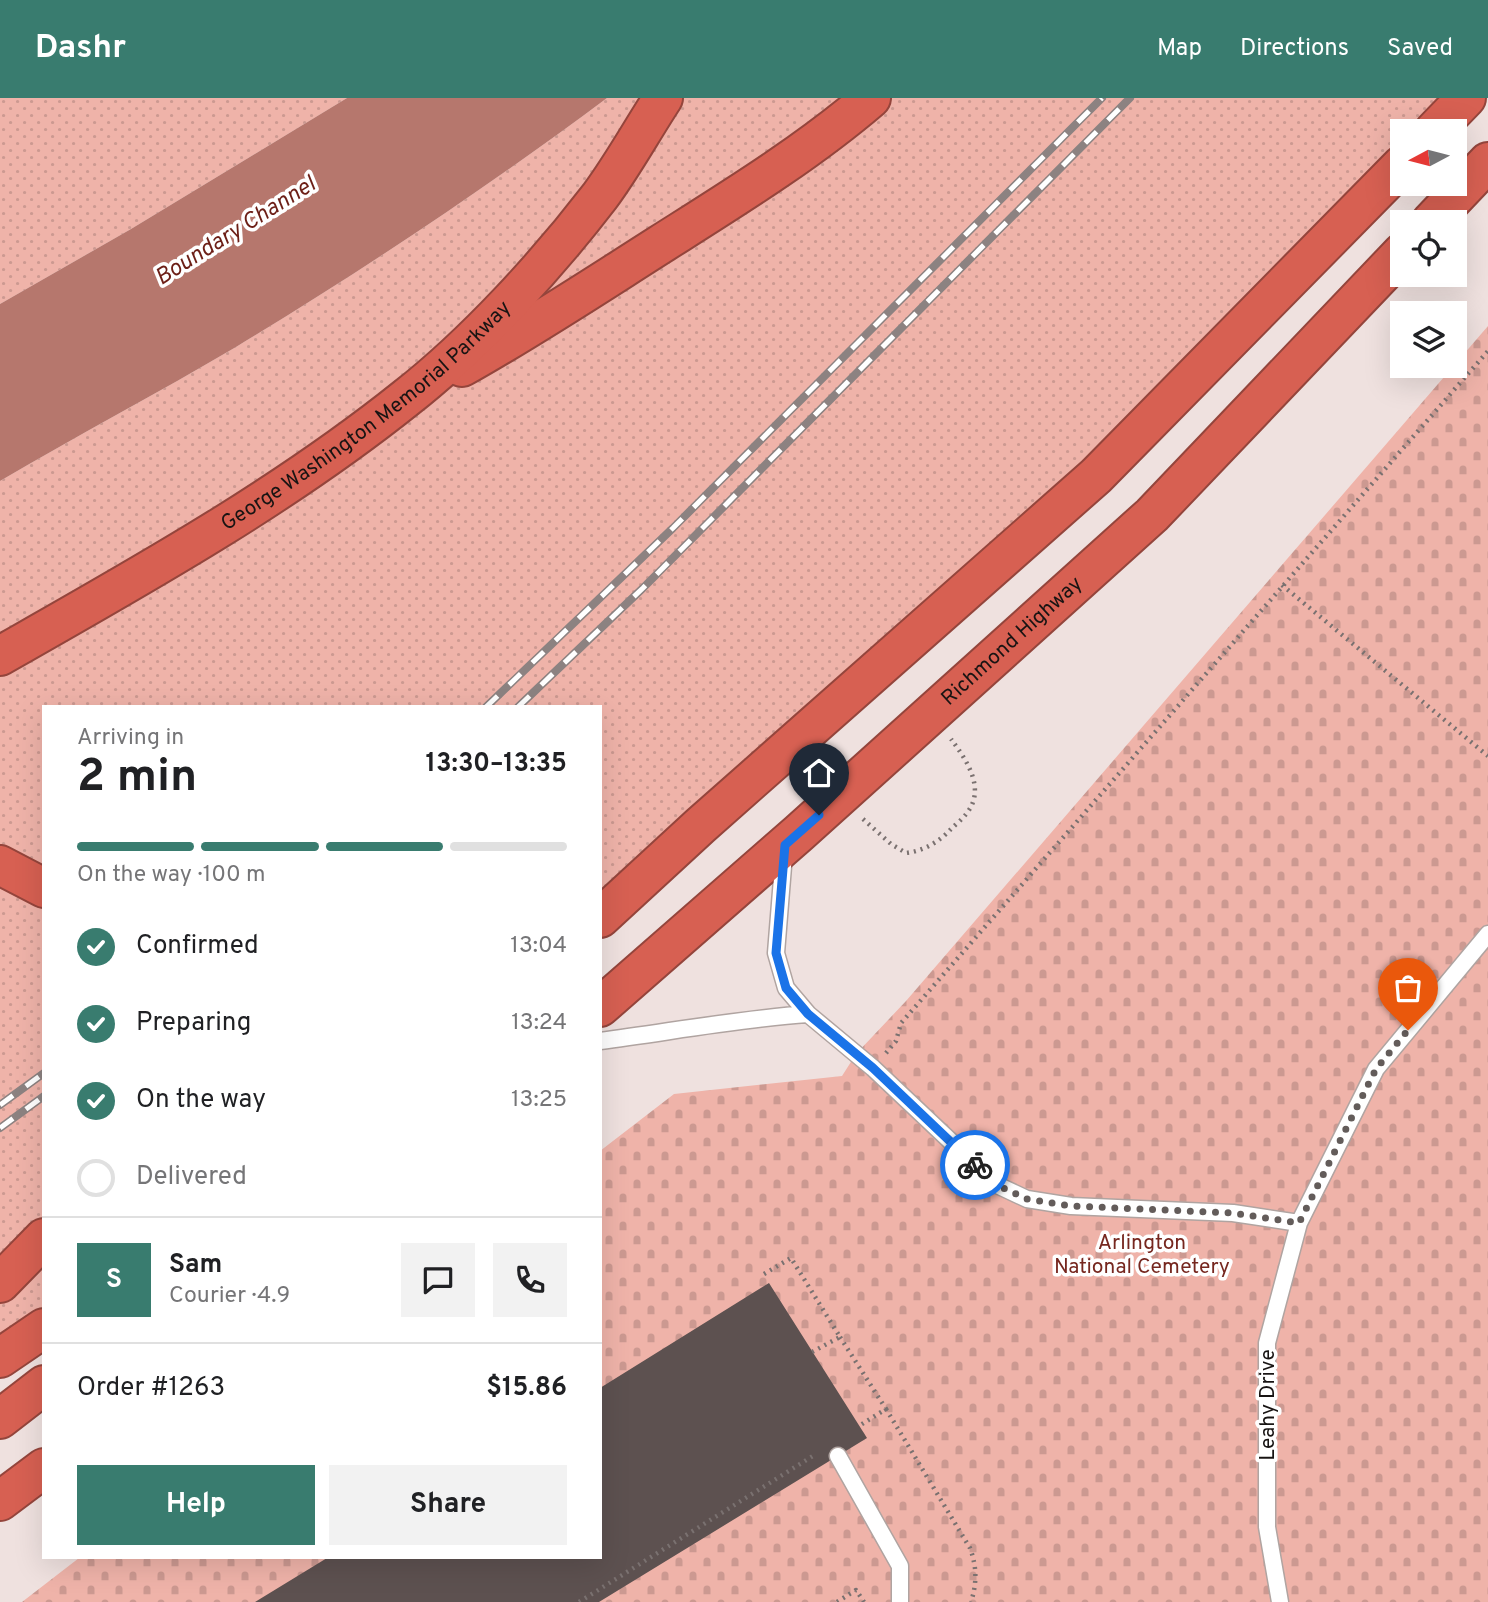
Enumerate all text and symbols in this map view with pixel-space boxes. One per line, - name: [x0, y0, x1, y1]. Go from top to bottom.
- text: Dashr: [35, 28, 126, 70]
- text: Map: [1157, 34, 1202, 64]
- text: Directions: [1240, 34, 1349, 64]
- text: Saved: [1387, 34, 1453, 64]
- north arrow: [1390, 119, 1466, 196]
- map controls: [1390, 119, 1467, 378]
- water label: Boundary Channel: [150, 170, 323, 293]
- button: locate: [1390, 210, 1467, 287]
- street label: George Washington Memorial Parkway: [216, 295, 517, 537]
- button: layers: [1390, 301, 1467, 378]
- street label: Richmond Highway: [936, 571, 1088, 712]
- text: Arriving in: [77, 724, 184, 753]
- pin: [789, 743, 849, 815]
- text: 13:30–13:35: [426, 748, 567, 781]
- text: 2 min: [77, 749, 197, 808]
- icon: home: [800, 754, 838, 792]
- text: On the way · 100 m: [77, 861, 266, 890]
- icon: check: [77, 928, 115, 966]
- text: Confirmed: [136, 930, 259, 963]
- text: 13:04: [510, 932, 567, 961]
- pin: [1378, 958, 1438, 1030]
- icon: bag: [1389, 969, 1427, 1007]
- icon: check: [77, 1005, 115, 1043]
- text: Preparing: [136, 1007, 251, 1040]
- text: 13:24: [511, 1009, 567, 1038]
- icon: check: [77, 1082, 115, 1120]
- text: On the way: [136, 1084, 266, 1117]
- text: 13:25: [511, 1086, 567, 1115]
- courier: [940, 1130, 1010, 1200]
- icon: bike: [956, 1146, 994, 1184]
- text: Delivered: [136, 1161, 247, 1194]
- park label: Arlington National Cemetery: [1054, 1230, 1230, 1281]
- button: chat: [401, 1243, 475, 1317]
- button: phone: [493, 1243, 567, 1317]
- text: Sam: [169, 1249, 222, 1282]
- text: S: [106, 1264, 122, 1297]
- text: Courier · 4.9: [169, 1282, 290, 1311]
- street label: Leahy Drive: [1255, 1349, 1282, 1461]
- text: Order #1263: [77, 1372, 225, 1405]
- text: $15.86: [486, 1372, 567, 1405]
- button: Help: [77, 1465, 315, 1545]
- button: Share: [329, 1465, 567, 1545]

